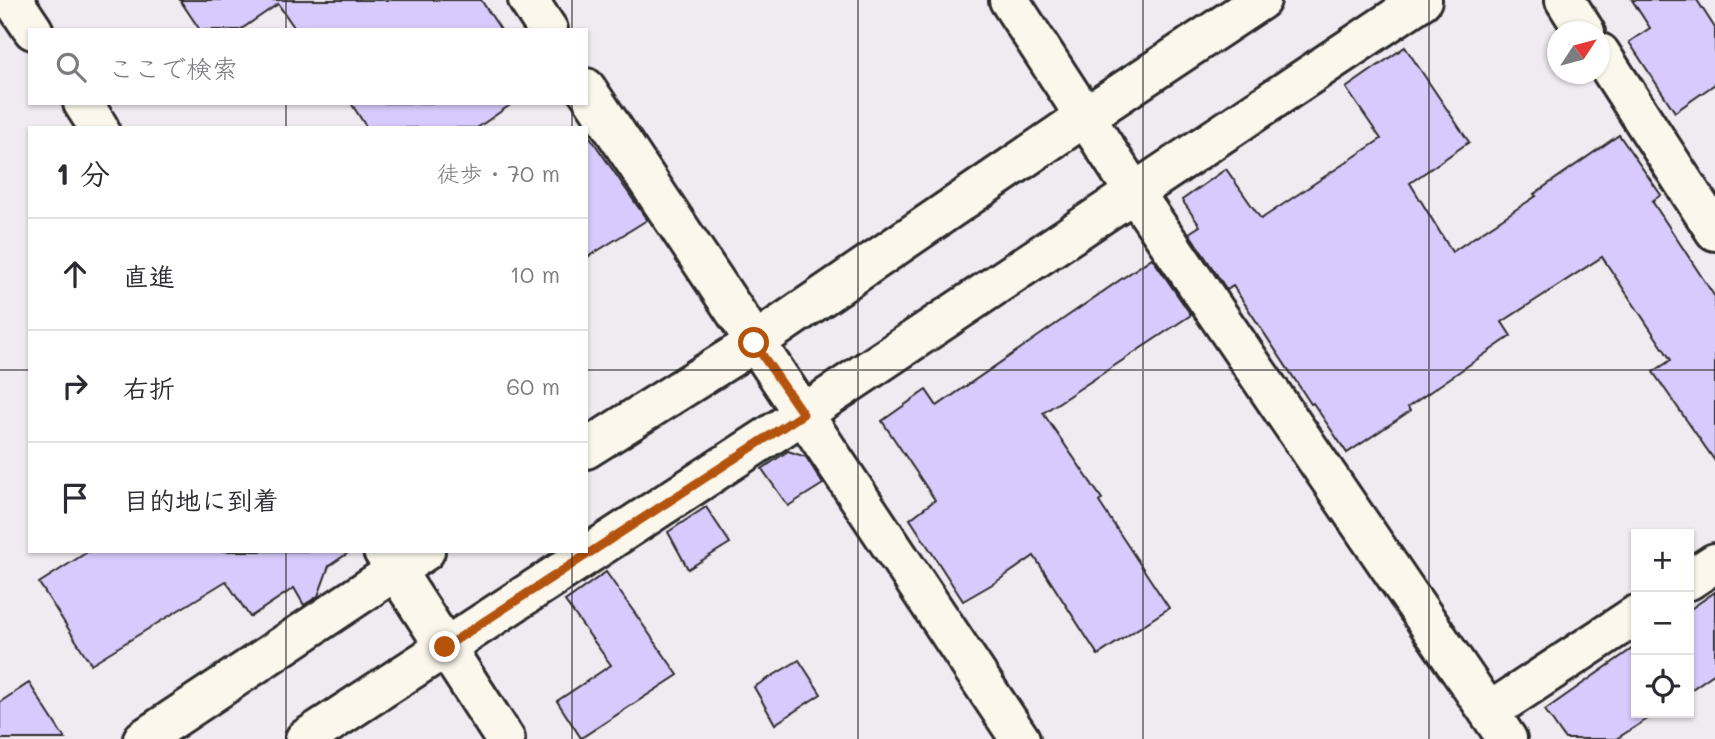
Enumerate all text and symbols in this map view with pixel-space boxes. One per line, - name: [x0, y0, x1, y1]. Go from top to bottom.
- north arrow: [1547, 21, 1610, 84]
- search box: [28, 28, 588, 105]
- icon: search: [52, 48, 90, 86]
- text: ここで検索: [108, 51, 238, 85]
- text: 1 分: [56, 153, 110, 193]
- text: 徒歩 · 70 m: [437, 158, 560, 188]
- icon: ahead: [56, 255, 94, 293]
- text: 直進: [123, 259, 175, 293]
- text: 10 m: [510, 259, 560, 289]
- route start: [738, 327, 769, 358]
- icon: right: [56, 367, 94, 405]
- text: 右折: [123, 371, 175, 405]
- text: 60 m: [506, 371, 560, 401]
- icon: arrive: [56, 479, 94, 517]
- text: 目的地に到着: [123, 483, 279, 517]
- map controls: [1631, 529, 1694, 718]
- button: +: [1631, 529, 1694, 592]
- button: −: [1631, 592, 1694, 655]
- route end: [429, 631, 460, 662]
- button: locate: [1631, 655, 1694, 718]

